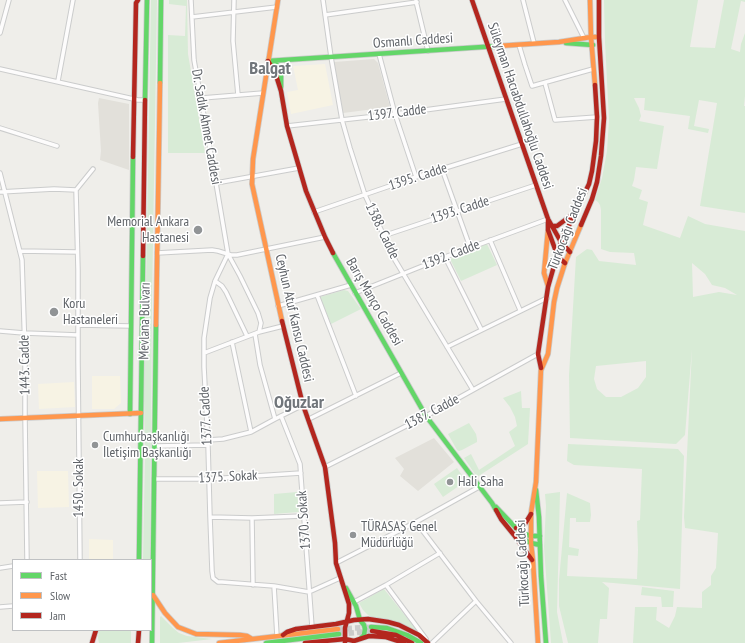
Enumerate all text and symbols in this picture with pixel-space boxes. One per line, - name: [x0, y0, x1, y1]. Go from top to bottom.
- street label: Süleyman Hacıabdullahoğlu Caddesi: [484, 20, 556, 192]
- street label: Osmanlı Caddesi: [372, 30, 454, 52]
- district label: Balgat: [249, 58, 291, 80]
- street label: Dr. Sadık Ahmet Caddesi: [188, 68, 224, 186]
- street label: 1397. Cadde: [367, 101, 427, 125]
- street label: 1395. Cadde: [387, 160, 449, 194]
- street label: Türkocağı Caddesi: [545, 185, 591, 273]
- street label: 1393. Cadde: [429, 193, 491, 227]
- street label: 1388. Cadde: [361, 200, 403, 262]
- place label: Memorial Ankara Hastanesi: [107, 214, 189, 246]
- marker: Memorial Ankara Hastanesi: [192, 224, 204, 236]
- street label: 1392. Cadde: [420, 236, 482, 274]
- street label: Ceyhun Atuf Kansu Caddesi: [271, 252, 317, 384]
- street label: Barış Manço Caddesi: [342, 255, 406, 349]
- street label: Mevlana Bulvarı: [136, 282, 154, 360]
- place label: Koru Hastaneleri: [63, 296, 118, 328]
- marker: Koru Hastaneleri: [48, 306, 60, 318]
- street label: 1443. Cadde: [16, 335, 34, 395]
- street label: 1377. Cadde: [196, 386, 216, 446]
- street label: 1387. Cadde: [402, 391, 462, 433]
- district label: Oğuzlar: [274, 392, 324, 414]
- place label: Cumhurbaşkanlığı İletişim Başkanlığı: [103, 429, 192, 462]
- marker: Cumhurbaşkanlığı İletişim Başkanlığı: [90, 440, 100, 450]
- street label: 1450. Sokak: [71, 458, 87, 518]
- street label: 1375. Sokak: [198, 467, 258, 487]
- place label: Hali Saha: [458, 474, 504, 490]
- marker: Hali Saha: [445, 477, 455, 487]
- street label: 1370. Sokak: [294, 490, 314, 550]
- place label: TÜRASAŞ Genel Müdürlüğü: [361, 519, 437, 552]
- street label: Türkocağı Caddesi: [512, 519, 534, 607]
- marker: TÜRASAŞ Genel Müdürlüğü: [348, 530, 358, 540]
- legend: [12, 559, 152, 631]
- text: Fast: [50, 568, 67, 583]
- text: Slow: [50, 588, 70, 603]
- text: Jam: [50, 608, 66, 623]

